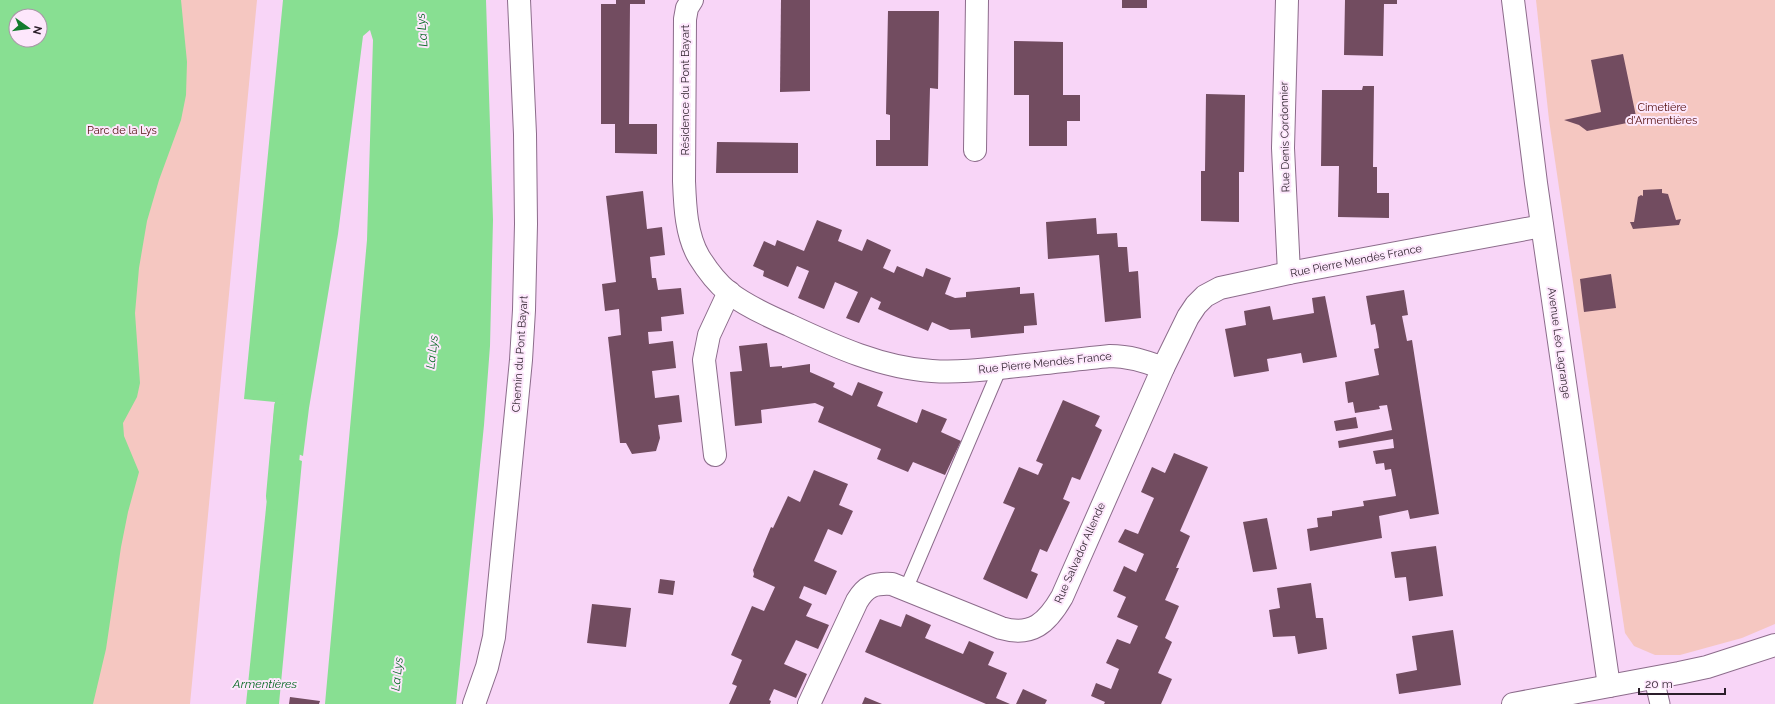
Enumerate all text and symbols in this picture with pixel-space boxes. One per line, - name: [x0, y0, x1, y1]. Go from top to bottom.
- north arrow: [8, 8, 48, 48]
- water label: La Lys: [414, 12, 430, 47]
- street label: Résidence du Pont Bayart: [679, 24, 692, 155]
- text: N: [30, 25, 45, 36]
- street label: Rue Denis Cordonnier: [1278, 81, 1292, 193]
- park label: Cimetière d'Armentières: [1627, 101, 1697, 127]
- park label: Parc de la Lys: [87, 124, 157, 137]
- street label: Rue Pierre Mendès France: [1289, 242, 1424, 280]
- street label: Avenue Léo Lagrange: [1545, 287, 1573, 400]
- street label: Chemin du Pont Bayart: [509, 295, 531, 413]
- water label: La Lys: [423, 334, 441, 370]
- street label: Rue Pierre Mendès France: [978, 349, 1113, 376]
- street label: Rue Salvador Allende: [1052, 500, 1108, 605]
- water label: La Lys: [388, 656, 406, 692]
- scale bar: [1639, 670, 1725, 696]
- water label: Armentières: [232, 677, 298, 691]
- text: 20 m: [1645, 677, 1673, 691]

